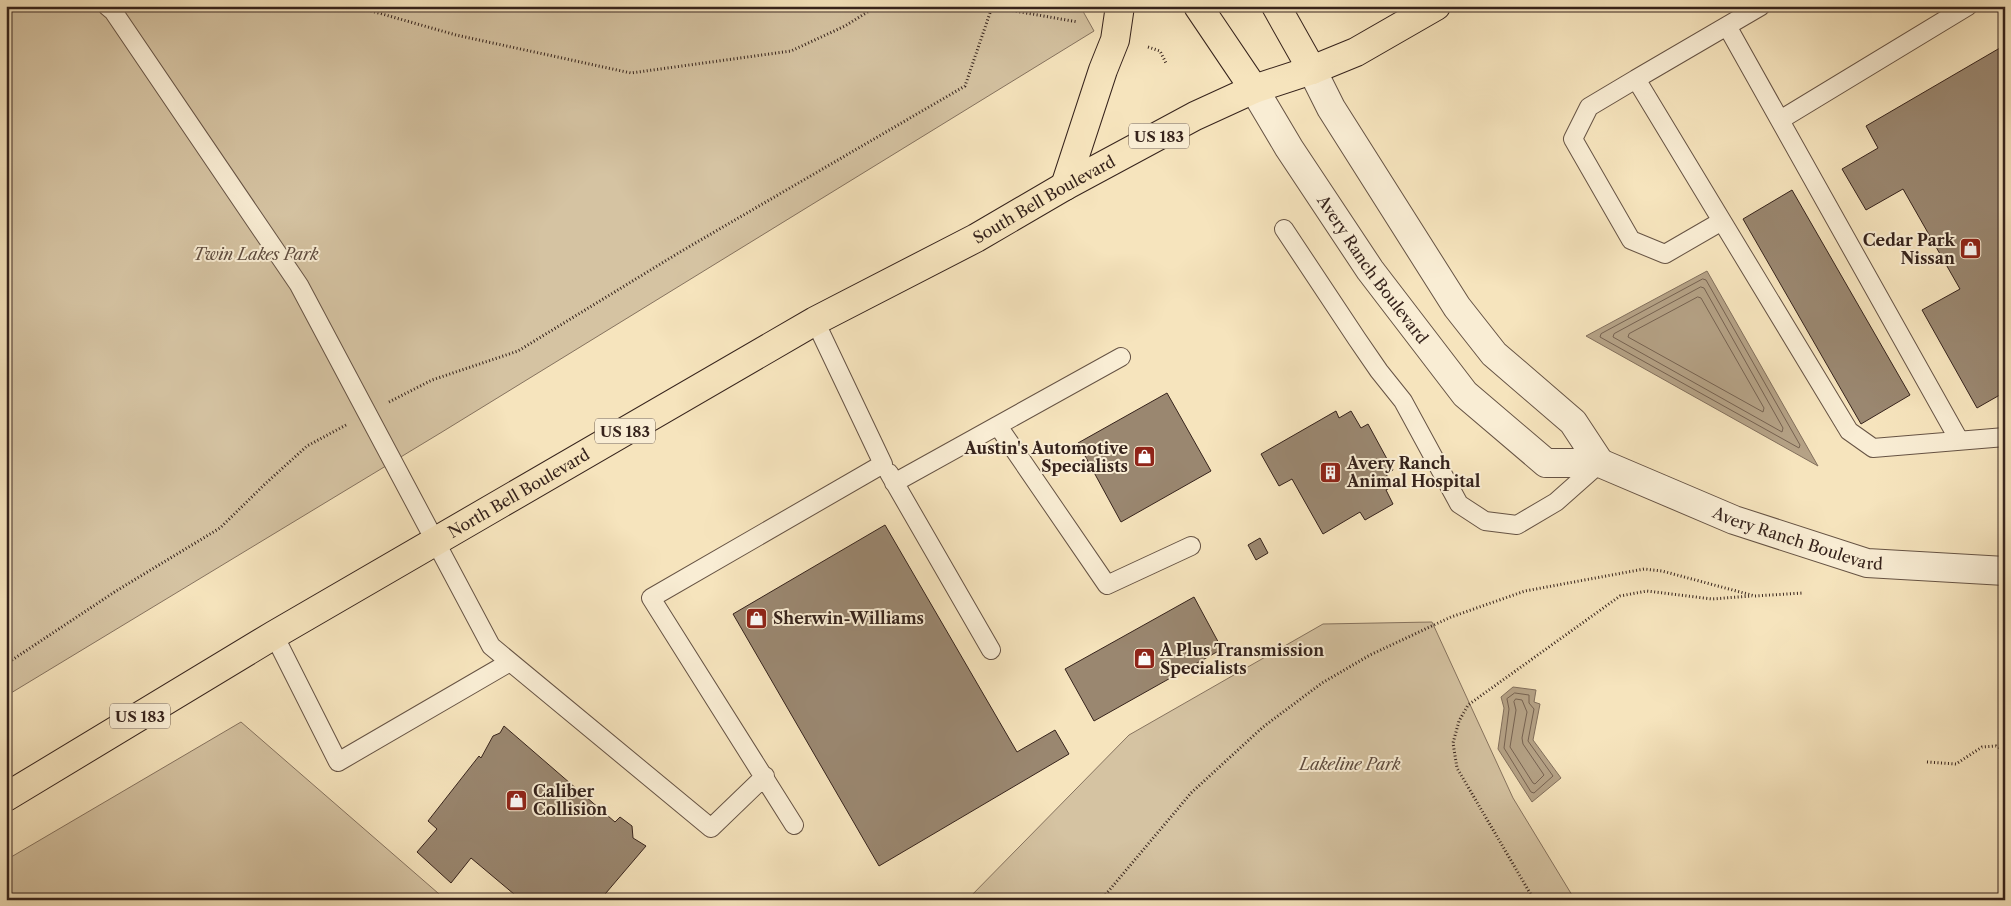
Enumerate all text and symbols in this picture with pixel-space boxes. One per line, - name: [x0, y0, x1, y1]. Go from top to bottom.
- road number: US 183: [1129, 124, 1189, 148]
- street label: South Bell Boulevard: [969, 151, 1119, 248]
- street label: Avery Ranch Boulevard: [1313, 190, 1433, 348]
- place label: Cedar Park Nissan: [1863, 230, 1955, 268]
- shop icon: Cedar Park Nissan: [1959, 237, 1983, 261]
- park label: Twin Lakes Park: [194, 244, 319, 264]
- road number: US 183: [595, 418, 655, 444]
- place label: Austin's Automotive Specialists: [963, 438, 1128, 476]
- street label: North Bell Boulevard: [444, 444, 593, 542]
- shop icon: Austin's Automotive Specialists: [1132, 445, 1156, 469]
- place label: Avery Ranch Animal Hospital: [1346, 453, 1481, 491]
- building icon: Avery Ranch Animal Hospital: [1319, 460, 1343, 484]
- street label: Avery Ranch Boulevard: [1709, 502, 1884, 574]
- shop icon: Sherwin-Williams: [745, 606, 769, 630]
- place label: Sherwin-Williams: [773, 608, 924, 628]
- place label: A Plus Transmission Specialists: [1159, 640, 1324, 678]
- shop icon: A Plus Transmission Specialists: [1132, 647, 1156, 671]
- road number: US 183: [110, 704, 170, 728]
- park label: Lakeline Park: [1297, 754, 1401, 774]
- place label: Caliber Collision: [533, 781, 607, 819]
- shop icon: Caliber Collision: [505, 788, 529, 812]

